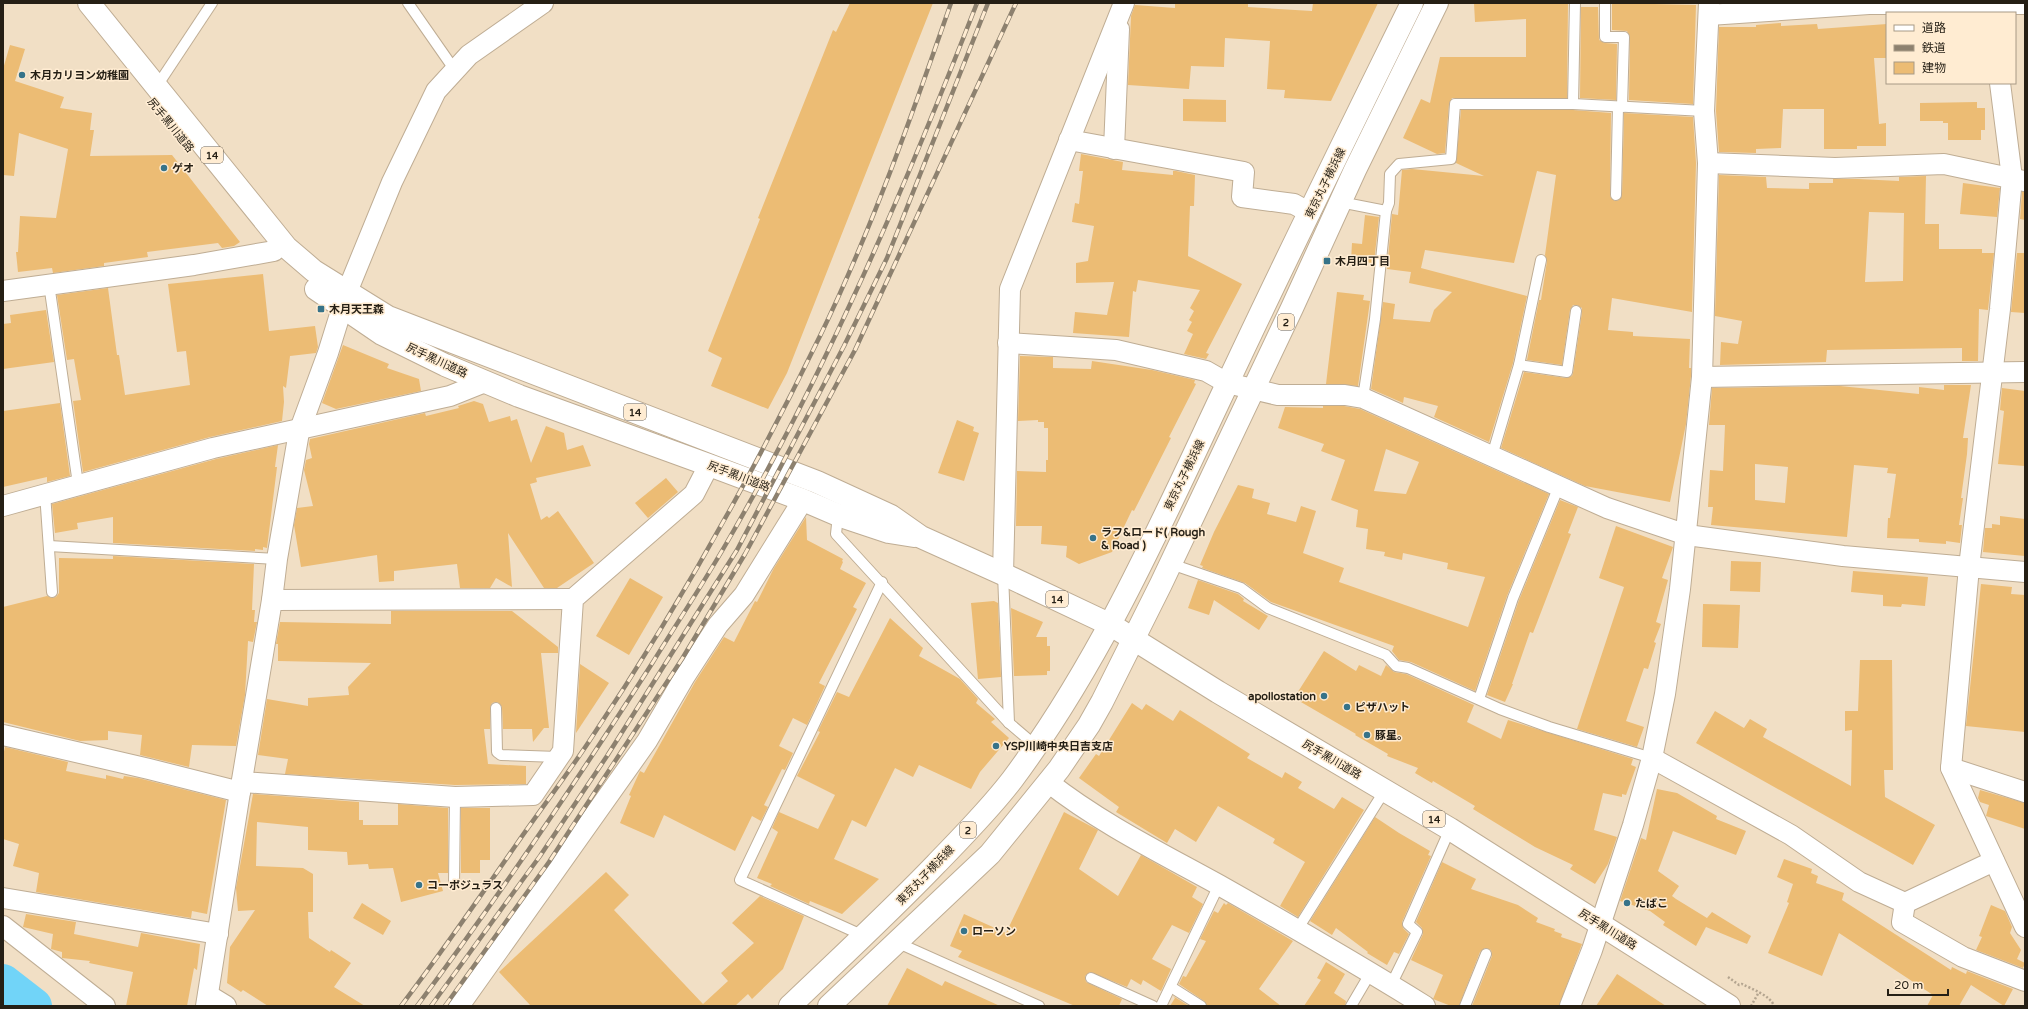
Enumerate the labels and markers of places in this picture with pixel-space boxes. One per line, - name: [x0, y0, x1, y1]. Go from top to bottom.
- place label: 木月カリヨン幼稚園: [30, 69, 129, 82]
- marker: 木月カリヨン幼稚園: [17, 70, 27, 80]
- place label: ゲオ: [172, 162, 194, 175]
- marker: ゲオ: [159, 163, 169, 173]
- place label: 木月四丁目: [1335, 255, 1390, 268]
- marker: 木月四丁目: [1322, 256, 1332, 266]
- place label: 木月天王森: [329, 303, 384, 316]
- marker: 木月天王森: [316, 304, 326, 314]
- place label: ラフ&ロード( Rough & Road ): [1101, 526, 1206, 552]
- marker: ラフ&ロード( Rough & Road ): [1088, 533, 1098, 543]
- place label: apollostation: [1248, 690, 1316, 704]
- marker: apollostation: [1319, 691, 1329, 701]
- place label: ピザハット: [1355, 701, 1410, 714]
- marker: ピザハット: [1342, 702, 1352, 712]
- place label: 豚星。: [1375, 729, 1408, 742]
- marker: 豚星。: [1362, 730, 1372, 740]
- place label: YSP川崎中央日吉支店: [1004, 740, 1113, 753]
- marker: YSP川崎中央日吉支店: [991, 741, 1001, 751]
- place label: コーポジュラス: [427, 879, 503, 892]
- marker: コーポジュラス: [414, 880, 424, 890]
- place label: たばこ: [1635, 897, 1668, 910]
- marker: たばこ: [1622, 898, 1632, 908]
- place label: ローソン: [972, 925, 1016, 938]
- marker: ローソン: [959, 926, 969, 936]

